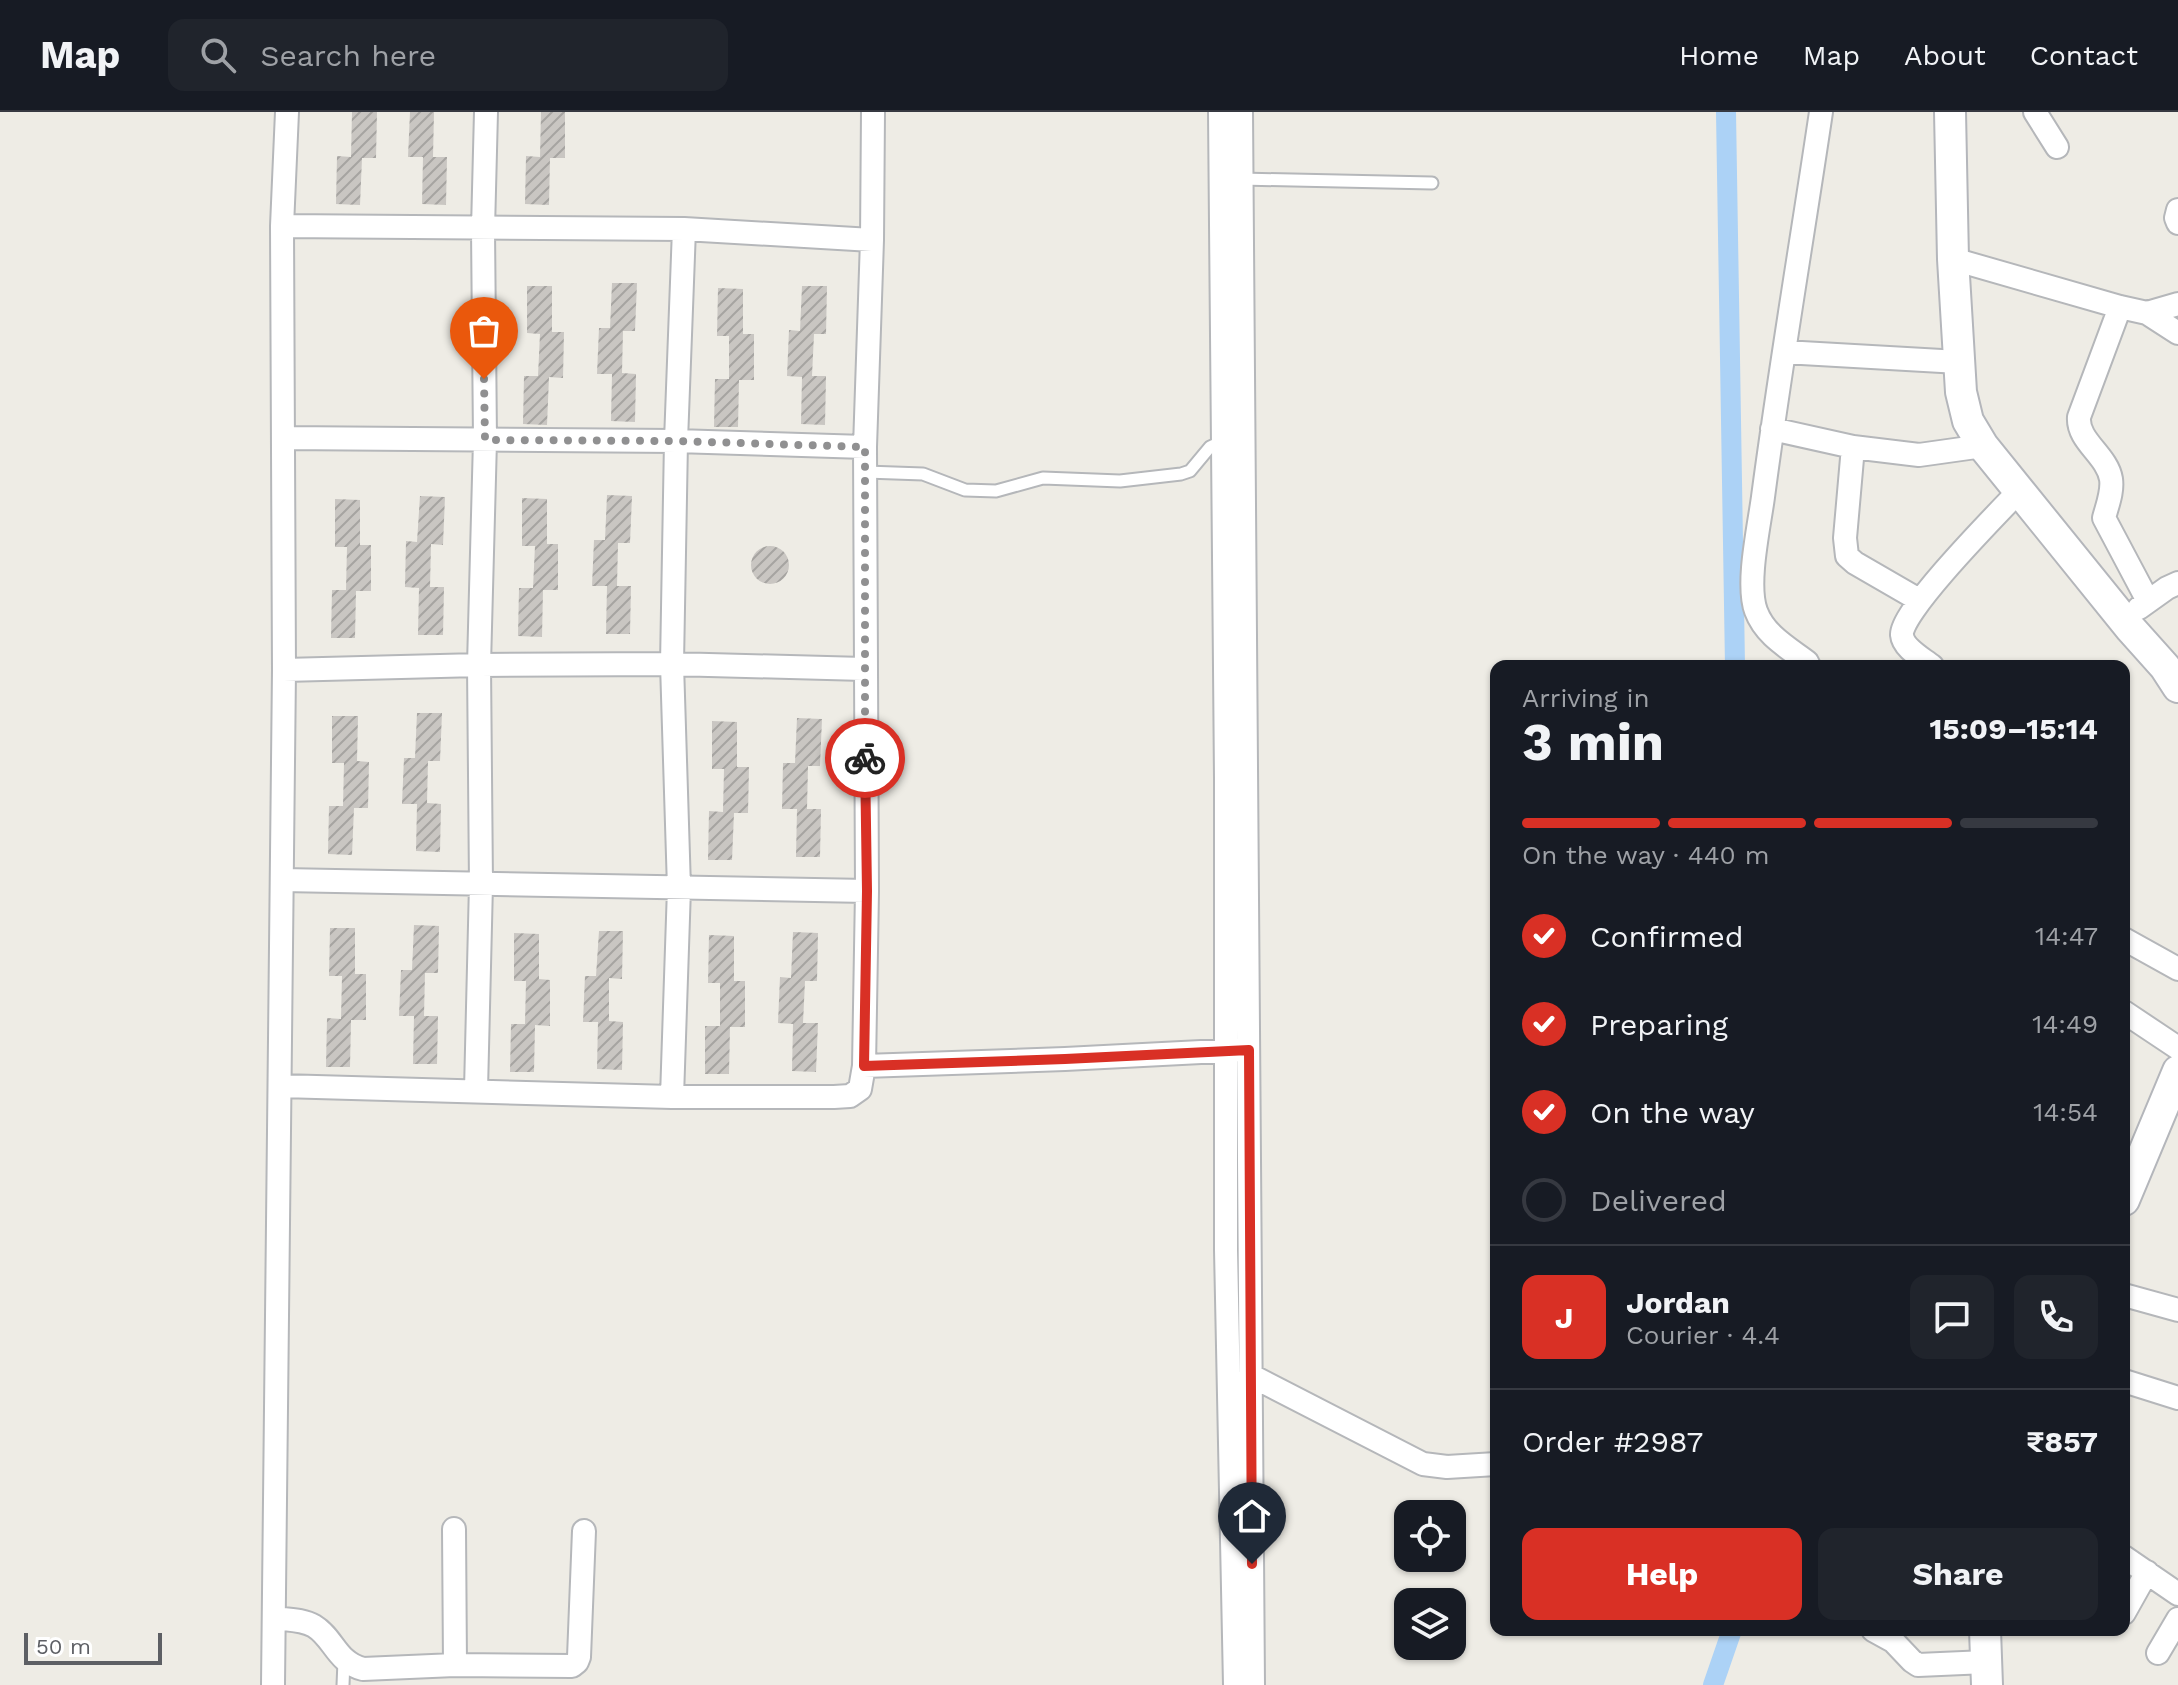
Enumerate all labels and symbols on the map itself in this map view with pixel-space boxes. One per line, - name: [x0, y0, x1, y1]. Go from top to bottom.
- pin: [450, 297, 518, 379]
- courier: [825, 718, 905, 798]
- pin: [1218, 1482, 1286, 1564]
- scale bar: [24, 1629, 162, 1665]

